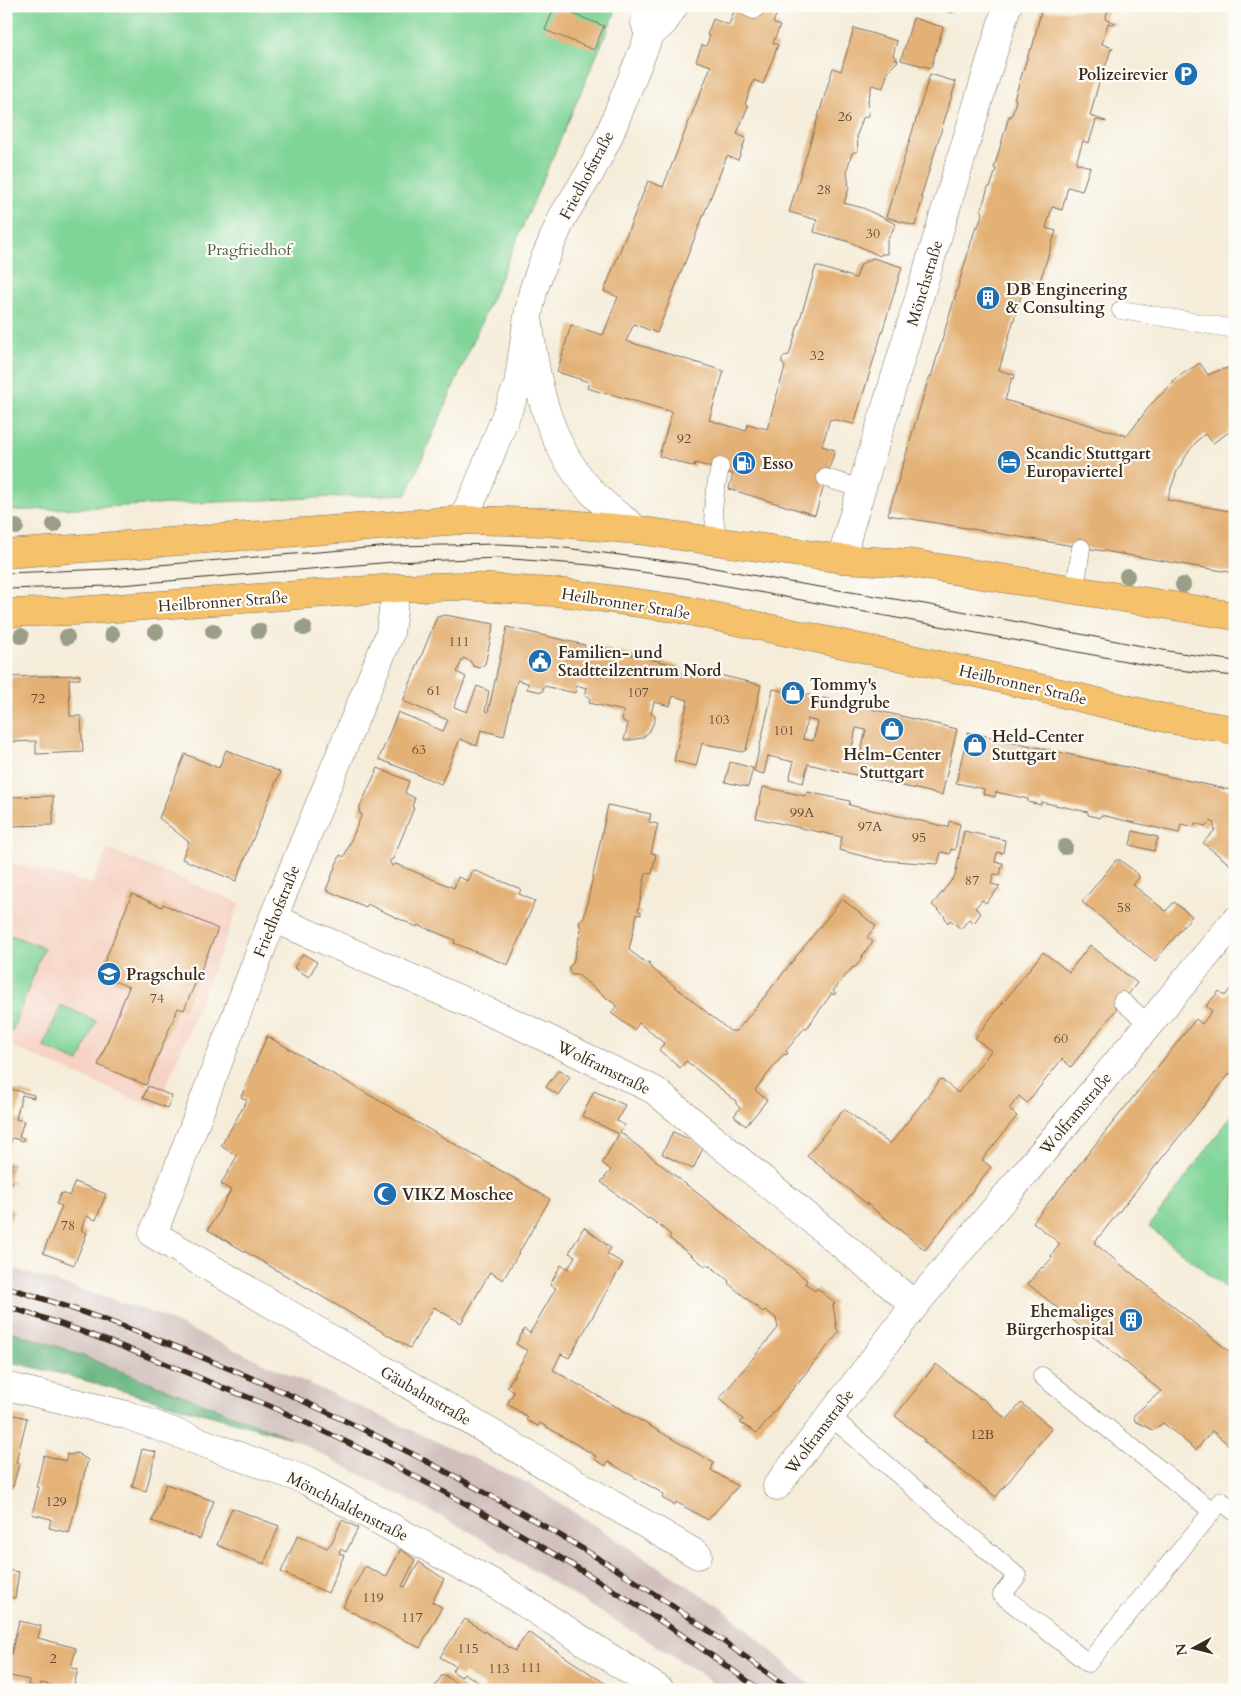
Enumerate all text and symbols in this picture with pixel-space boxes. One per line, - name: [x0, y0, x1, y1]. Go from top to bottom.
- parking icon: Polizeirevier: [1173, 61, 1199, 87]
- place label: Polizeirevier: [1078, 64, 1169, 86]
- house number: 26: [838, 107, 852, 126]
- street label: Friedhofstraße: [554, 127, 619, 224]
- house number: 28: [817, 180, 831, 199]
- house number: 30: [866, 224, 880, 243]
- street label: Mönchstraße: [901, 238, 948, 329]
- park label: Pragfriedhof: [207, 239, 294, 261]
- place label: DB Engineering & Consulting: [1006, 279, 1127, 319]
- building icon: DB Engineering & Consulting: [975, 285, 1001, 311]
- house number: 32: [810, 346, 824, 365]
- house number: 92: [677, 429, 691, 448]
- place label: Scandic Stuttgart Europaviertel: [1026, 443, 1151, 483]
- hotel icon: Scandic Stuttgart Europaviertel: [996, 449, 1022, 475]
- fuel station icon: Esso: [731, 450, 757, 476]
- place label: Esso: [762, 453, 793, 475]
- street label: Heilbronner Straße: [560, 583, 692, 625]
- street label: Heilbronner Straße: [157, 586, 289, 618]
- house number: 111: [448, 632, 470, 651]
- place label: Familien- und Stadtteilzentrum Nord: [558, 642, 721, 682]
- public building icon: Familien- und Stadtteilzentrum Nord: [527, 648, 553, 674]
- street label: Heilbronner Straße: [957, 660, 1089, 710]
- place label: Tommy's Fundgrube: [810, 674, 890, 714]
- shop icon: Tommy's Fundgrube: [780, 680, 806, 706]
- house number: 61: [427, 681, 441, 700]
- house number: 107: [627, 683, 649, 702]
- house number: 72: [31, 689, 45, 708]
- house number: 103: [708, 710, 730, 729]
- shop icon: Helm-Center Stuttgart: [879, 716, 905, 742]
- house number: 101: [773, 721, 795, 740]
- place label: Held-Center Stuttgart: [992, 726, 1084, 766]
- shop icon: Held-Center Stuttgart: [962, 732, 988, 758]
- house number: 63: [412, 740, 426, 759]
- place label: Helm-Center Stuttgart: [843, 744, 941, 784]
- house number: 99A: [790, 803, 814, 822]
- house number: 97A: [858, 817, 882, 836]
- house number: 95: [912, 828, 926, 847]
- street label: Friedhofstraße: [248, 862, 305, 961]
- house number: 87: [965, 871, 979, 890]
- house number: 58: [1117, 898, 1131, 917]
- school or university icon: Pragschule: [96, 961, 122, 987]
- place label: Pragschule: [126, 964, 206, 986]
- house number: 74: [150, 989, 164, 1008]
- house number: 60: [1054, 1029, 1068, 1048]
- street label: Wolframstraße: [552, 1035, 654, 1100]
- street label: Wolframstraße: [1034, 1068, 1117, 1160]
- mosque icon: VIKZ Moschee: [372, 1181, 398, 1207]
- place label: VIKZ Moschee: [402, 1184, 514, 1206]
- house number: 78: [61, 1216, 75, 1235]
- place label: Ehemaliges Bürgerhospital: [1006, 1301, 1114, 1341]
- building icon: Ehemaliges Bürgerhospital: [1118, 1307, 1144, 1333]
- street label: Gäubahnstraße: [376, 1361, 475, 1431]
- street label: Wolframstraße: [780, 1384, 859, 1480]
- house number: 12B: [970, 1425, 994, 1444]
- street label: Mönchhaldenstraße: [283, 1467, 412, 1547]
- house number: 129: [45, 1492, 67, 1511]
- house number: 119: [362, 1588, 384, 1607]
- house number: 117: [401, 1608, 423, 1627]
- north arrow: [1168, 1624, 1218, 1674]
- house number: 115: [457, 1639, 479, 1658]
- text: N: [1171, 1642, 1192, 1657]
- house number: 2: [49, 1649, 57, 1668]
- house number: 111: [520, 1658, 542, 1677]
- house number: 113: [488, 1659, 510, 1678]

